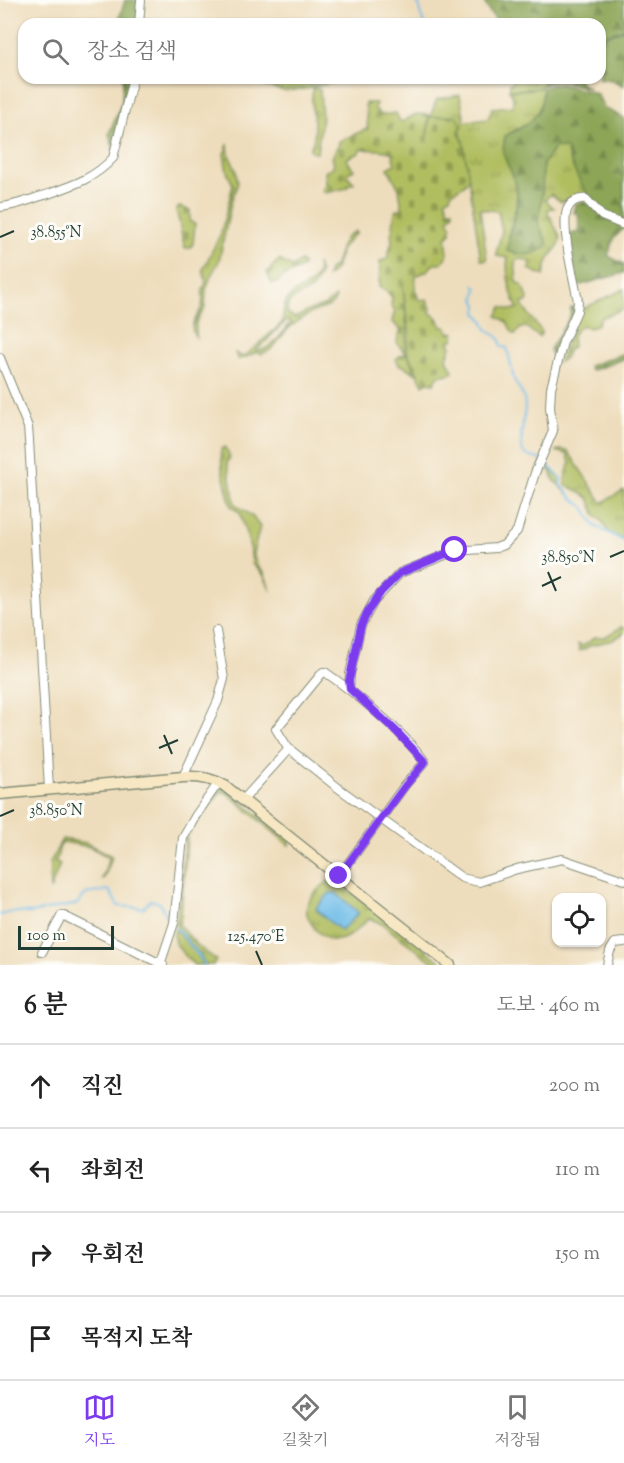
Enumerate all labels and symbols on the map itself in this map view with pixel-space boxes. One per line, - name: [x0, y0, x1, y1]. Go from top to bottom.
- text: 38.855°N: [31, 223, 81, 244]
- route start: [441, 536, 467, 562]
- text: 38.850°N: [541, 548, 595, 569]
- text: 38.850°N: [29, 801, 83, 822]
- route end: [325, 862, 351, 888]
- scale bar: [18, 923, 114, 950]
- text: 125.470°E: [228, 927, 284, 948]

